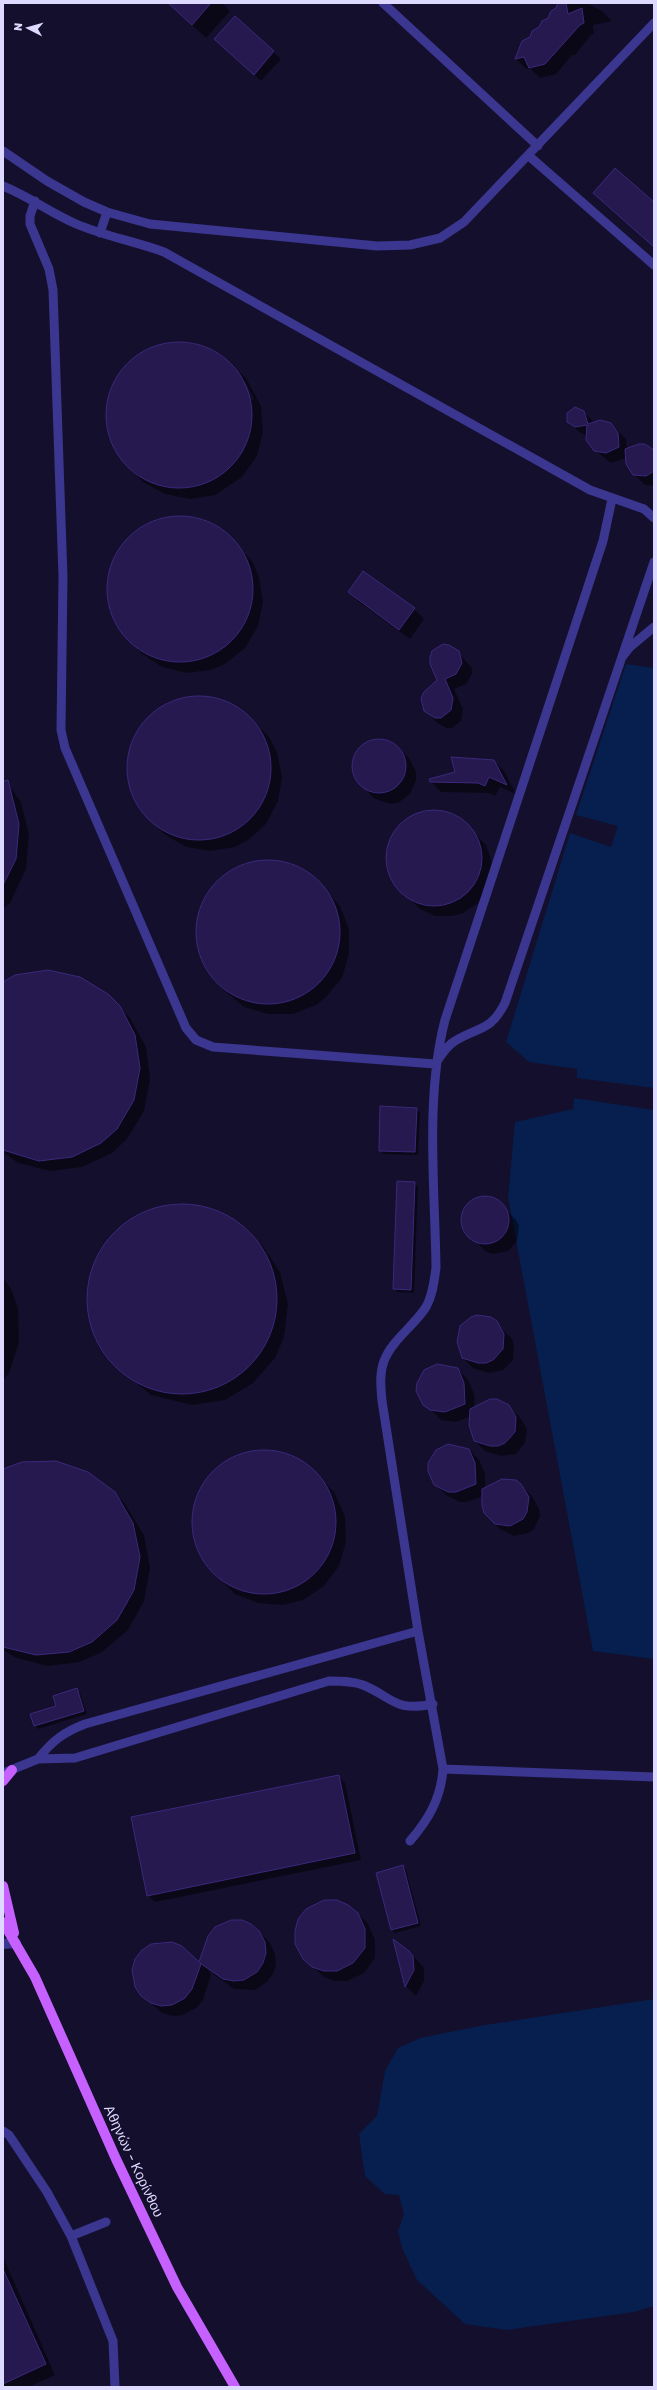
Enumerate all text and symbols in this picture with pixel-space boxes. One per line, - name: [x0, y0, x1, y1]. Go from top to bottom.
- north arrow: [8, 8, 48, 48]
- text: N: [12, 22, 25, 32]
- street label: Αθηνών - Κορίνθου: [100, 2102, 167, 2220]

